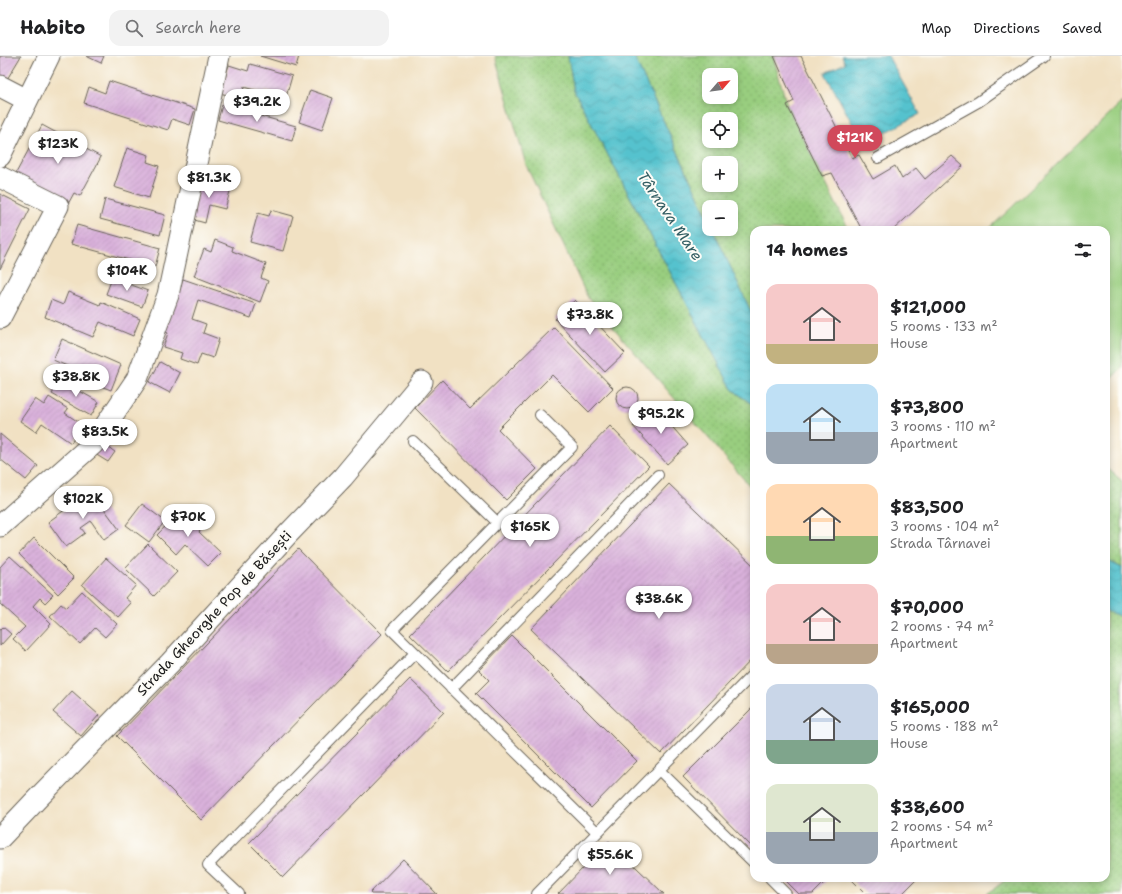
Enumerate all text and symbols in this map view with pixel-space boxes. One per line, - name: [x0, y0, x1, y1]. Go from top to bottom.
- search box: [109, 10, 389, 46]
- text: Habito: [20, 15, 85, 40]
- icon: search: [123, 17, 145, 39]
- text: Search here: [155, 18, 241, 38]
- text: Map: [922, 19, 952, 37]
- text: Directions: [974, 19, 1040, 37]
- text: Saved: [1062, 19, 1102, 37]
- north arrow: [702, 68, 738, 104]
- map controls: [702, 68, 738, 236]
- pin: $39.2K: [224, 89, 290, 123]
- text: $39.2K: [233, 93, 281, 110]
- button: locate: [702, 112, 738, 148]
- pin: $121K: [827, 125, 883, 159]
- text: $121K: [836, 129, 874, 146]
- pin: $123K: [30, 131, 86, 165]
- text: $123K: [38, 135, 78, 152]
- button: +: [702, 156, 738, 192]
- pin: $81.3K: [176, 165, 242, 199]
- water label: Târnava Mare: [633, 168, 707, 264]
- text: $81.3K: [187, 169, 231, 186]
- button: −: [702, 200, 738, 236]
- text: 14 homes: [766, 239, 848, 261]
- icon: filters: [1072, 239, 1094, 261]
- pin: $104K: [99, 258, 155, 292]
- text: $104K: [106, 262, 148, 279]
- text: $121,000: [890, 296, 966, 318]
- icon: home: [798, 300, 846, 348]
- pin: $73.8K: [557, 302, 623, 336]
- text: $73.8K: [566, 306, 614, 323]
- text: 5 rooms · 133 m²: [890, 318, 998, 335]
- text: House: [890, 335, 928, 352]
- pin: $38.8K: [43, 364, 109, 398]
- text: $38.8K: [52, 368, 100, 385]
- text: $73,800: [890, 396, 964, 418]
- icon: home: [798, 400, 846, 448]
- pin: $95.2K: [628, 401, 694, 435]
- text: $95.2K: [638, 405, 684, 422]
- text: 3 rooms · 110 m²: [890, 418, 996, 435]
- pin: $83.5K: [72, 419, 138, 453]
- text: $83.5K: [81, 423, 129, 440]
- text: Apartment: [890, 435, 958, 452]
- pin: $102K: [55, 486, 111, 520]
- text: $102K: [63, 490, 103, 507]
- text: $83,500: [890, 496, 964, 518]
- icon: home: [798, 500, 846, 548]
- pin: $70K: [164, 504, 212, 538]
- text: $70K: [170, 508, 206, 525]
- pin: $165K: [502, 514, 558, 548]
- text: $165K: [510, 518, 550, 535]
- text: 3 rooms · 104 m²: [890, 518, 999, 535]
- street label: Strada Gheorghe Pop de Băsești: [133, 527, 296, 700]
- text: Strada Târnavei: [890, 535, 991, 552]
- pin: $38.6K: [626, 586, 692, 620]
- text: $38.6K: [635, 590, 683, 607]
- text: $70,000: [890, 596, 964, 618]
- icon: home: [798, 600, 846, 648]
- text: 2 rooms · 74 m²: [890, 618, 994, 635]
- text: Apartment: [890, 635, 958, 652]
- text: $165,000: [890, 696, 970, 718]
- icon: home: [798, 700, 846, 748]
- text: 5 rooms · 188 m²: [890, 718, 998, 735]
- text: House: [890, 735, 928, 752]
- text: $38,600: [890, 796, 965, 818]
- icon: home: [798, 800, 846, 848]
- text: 2 rooms · 54 m²: [890, 818, 993, 835]
- text: Apartment: [890, 835, 958, 852]
- pin: $55.6K: [577, 842, 643, 876]
- text: $55.6K: [587, 846, 633, 863]

